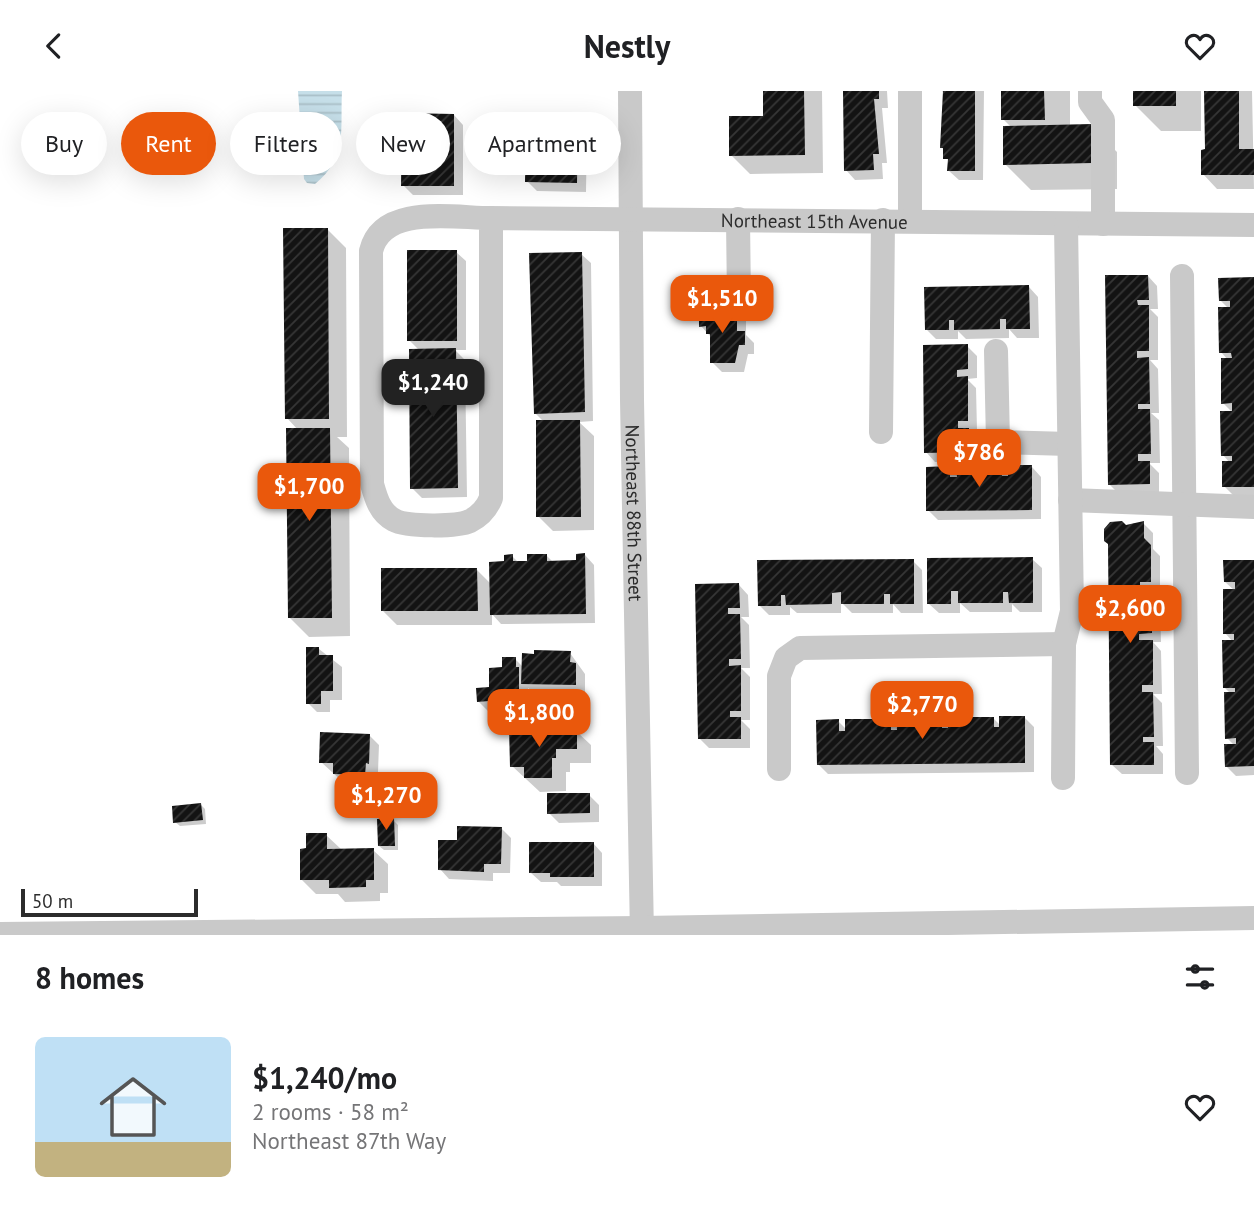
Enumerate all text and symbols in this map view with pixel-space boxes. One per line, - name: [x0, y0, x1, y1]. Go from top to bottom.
- text: Nestly: [584, 25, 670, 67]
- icon: back: [35, 27, 73, 65]
- icon: heart: [1181, 27, 1219, 65]
- chip: Buy: [21, 112, 107, 175]
- chip: Rent: [121, 112, 216, 175]
- chip: Filters: [230, 112, 342, 175]
- chip: New: [356, 112, 450, 175]
- chip: Apartment: [464, 112, 621, 175]
- street label: Northeast 15th Avenue: [721, 208, 908, 234]
- pin: $1,510: [665, 275, 779, 335]
- text: $1,510: [686, 283, 758, 312]
- pin: $1,240: [376, 359, 490, 419]
- text: $1,240: [397, 367, 469, 396]
- street label: Northeast 88th Street: [620, 424, 648, 602]
- pin: $786: [938, 429, 1020, 489]
- text: $786: [953, 437, 1005, 466]
- pin: $1,700: [252, 463, 366, 523]
- text: $1,700: [273, 471, 345, 500]
- pin: $2,600: [1073, 585, 1187, 645]
- text: $2,600: [1094, 593, 1166, 622]
- pin: $2,770: [865, 681, 979, 741]
- pin: $1,800: [482, 689, 596, 749]
- text: $2,770: [886, 689, 958, 718]
- text: $1,800: [503, 697, 575, 726]
- pin: $1,270: [329, 773, 443, 832]
- text: $1,270: [350, 780, 422, 809]
- scale bar: [21, 886, 198, 918]
- text: 50 m: [32, 889, 73, 913]
- text: 8 homes: [35, 958, 144, 997]
- icon: filters: [1181, 958, 1219, 996]
- text: $1,240/mo: [252, 1058, 397, 1097]
- icon: home: [91, 1065, 175, 1149]
- icon: heart: [1181, 1088, 1219, 1126]
- text: 2 rooms · 58 m²: [252, 1097, 409, 1126]
- text: Northeast 87th Way: [252, 1126, 446, 1155]

